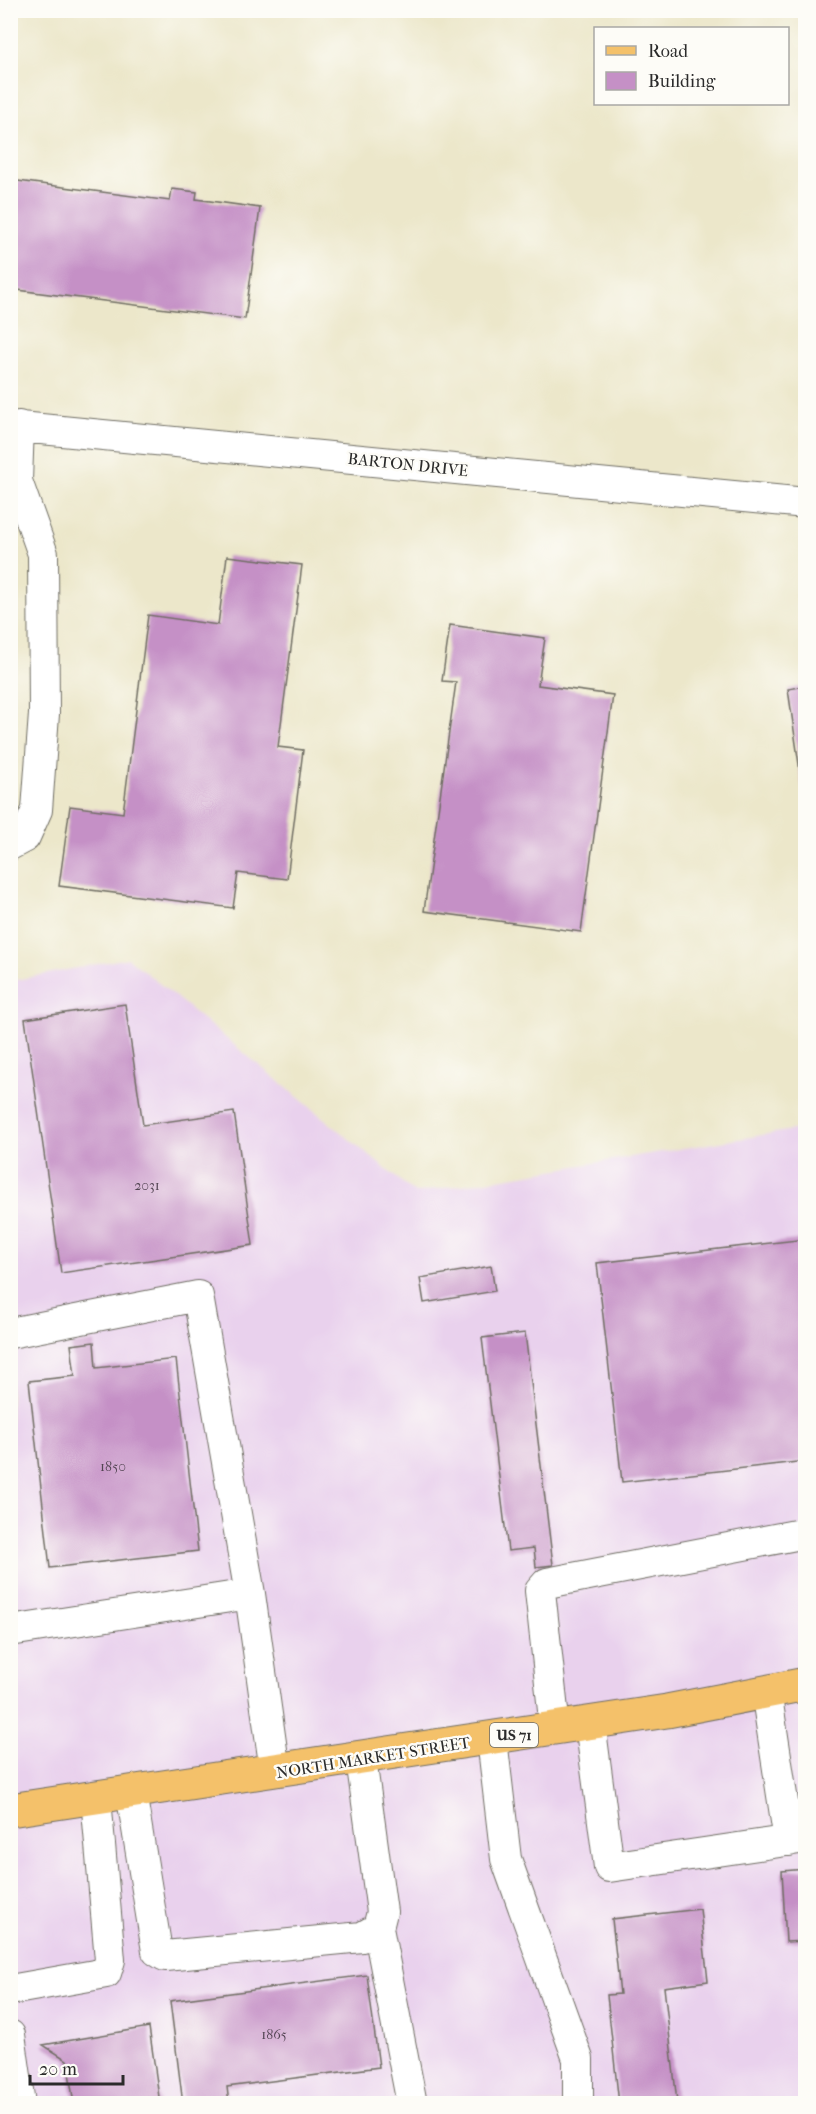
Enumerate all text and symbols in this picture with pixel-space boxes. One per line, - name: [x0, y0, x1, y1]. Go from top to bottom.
- legend: [594, 27, 789, 105]
- text: Road: [648, 41, 688, 62]
- text: Building: [648, 71, 716, 92]
- street label: BARTON DRIVE: [347, 449, 469, 480]
- house number: 2031: [134, 1177, 160, 1194]
- house number: 1850: [100, 1458, 126, 1475]
- road number: US 71: [490, 1723, 538, 1747]
- street label: NORTH MARKET STREET: [275, 1733, 471, 1782]
- house number: 1865: [261, 2026, 287, 2043]
- scale bar: [30, 2048, 123, 2086]
- text: 20 m: [39, 2059, 77, 2080]

